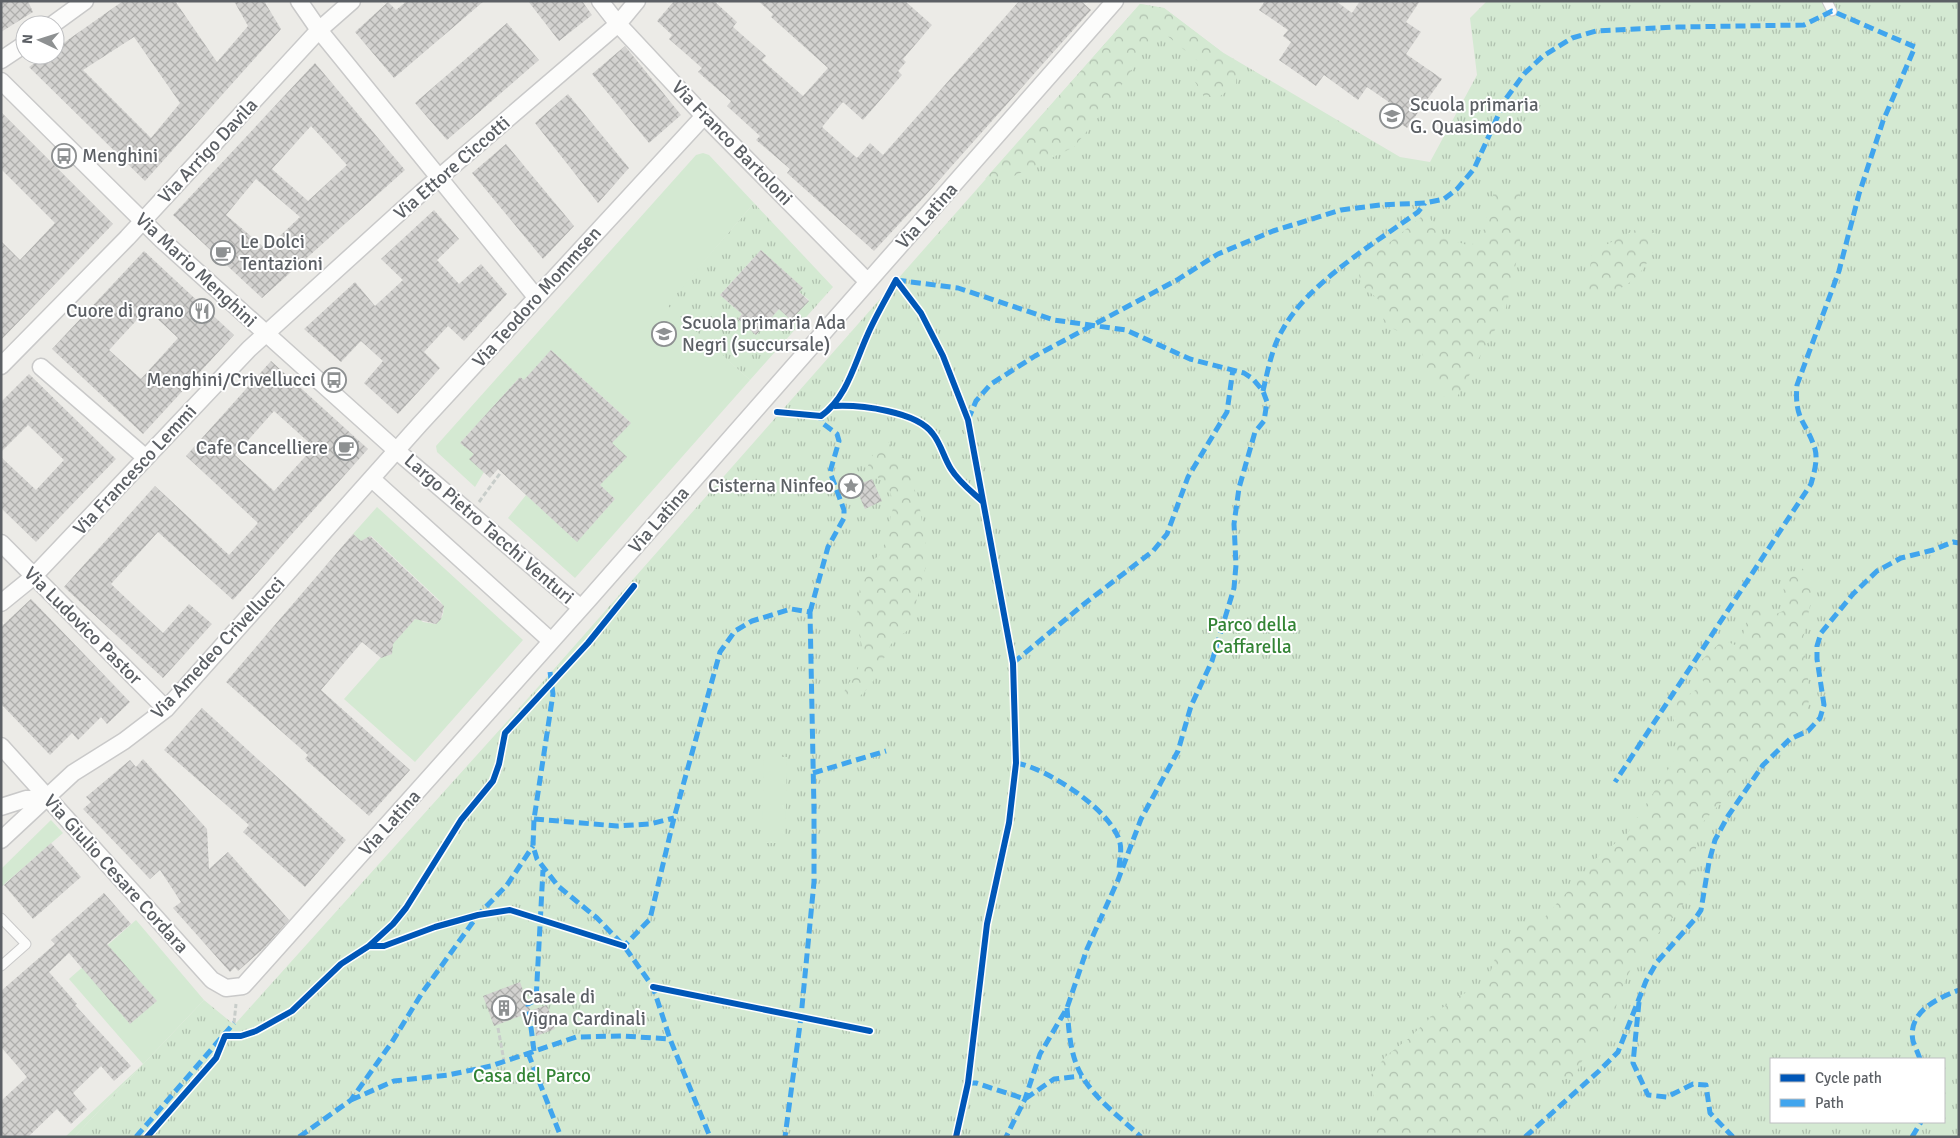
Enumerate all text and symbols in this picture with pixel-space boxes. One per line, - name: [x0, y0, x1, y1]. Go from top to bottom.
- north arrow: [15, 15, 65, 65]
- text: N: [19, 34, 36, 45]
- street label: Via Franco Bartoloni: [666, 75, 798, 211]
- street label: Via Arrigo Davila: [153, 93, 263, 209]
- place label: Scuola primaria G. Quasimodo: [1410, 93, 1539, 139]
- school or university icon: Scuola primaria G. Quasimodo: [1379, 103, 1405, 129]
- street label: Via Ettore Ciccotti: [389, 111, 515, 225]
- bus stop icon: Menghini: [51, 143, 77, 169]
- place label: Menghini: [82, 144, 158, 168]
- street label: Via Latina: [891, 178, 963, 254]
- street label: Via Mario Menghini: [130, 207, 262, 333]
- street label: Via Teodoro Mommsen: [467, 222, 607, 372]
- place label: Le Dolci Tentazioni: [240, 230, 323, 276]
- cafe icon: Le Dolci Tentazioni: [210, 240, 236, 266]
- restaurant icon: Cuore di grano: [189, 298, 215, 324]
- place label: Cuore di grano: [66, 299, 184, 323]
- place label: Scuola primaria Ada Negri (succursale): [682, 311, 846, 357]
- school or university icon: Scuola primaria Ada Negri (succursale): [651, 321, 677, 347]
- bus stop icon: Menghini/Crivellucci: [321, 367, 347, 393]
- place label: Menghini/Crivellucci: [146, 368, 316, 392]
- street label: Via Francesco Lemmi: [68, 400, 202, 540]
- cafe icon: Cafe Cancelliere: [333, 435, 359, 461]
- place label: Cafe Cancelliere: [196, 436, 328, 460]
- street label: Largo Pietro Tacchi Venturi: [399, 449, 579, 609]
- place icon: Cisterna Ninfeo: [838, 473, 864, 499]
- place label: Cisterna Ninfeo: [708, 474, 834, 498]
- street label: Via Latina: [623, 482, 695, 558]
- street label: Via Ludovico Pastor: [19, 562, 147, 690]
- street label: Via Amedeo Crivellucci: [146, 572, 290, 724]
- park label: Parco della Caffarella: [1207, 613, 1297, 659]
- street label: Via Latina: [354, 785, 426, 861]
- street label: Via Giulio Cesare Cordara: [38, 790, 194, 958]
- place label: Casale di Vigna Cardinali: [522, 985, 646, 1031]
- building icon: Casale di Vigna Cardinali: [491, 995, 517, 1021]
- legend: [1770, 1058, 1945, 1123]
- park label: Casa del Parco: [473, 1064, 591, 1088]
- text: Cycle path: [1815, 1069, 1882, 1087]
- text: Path: [1815, 1094, 1844, 1112]

